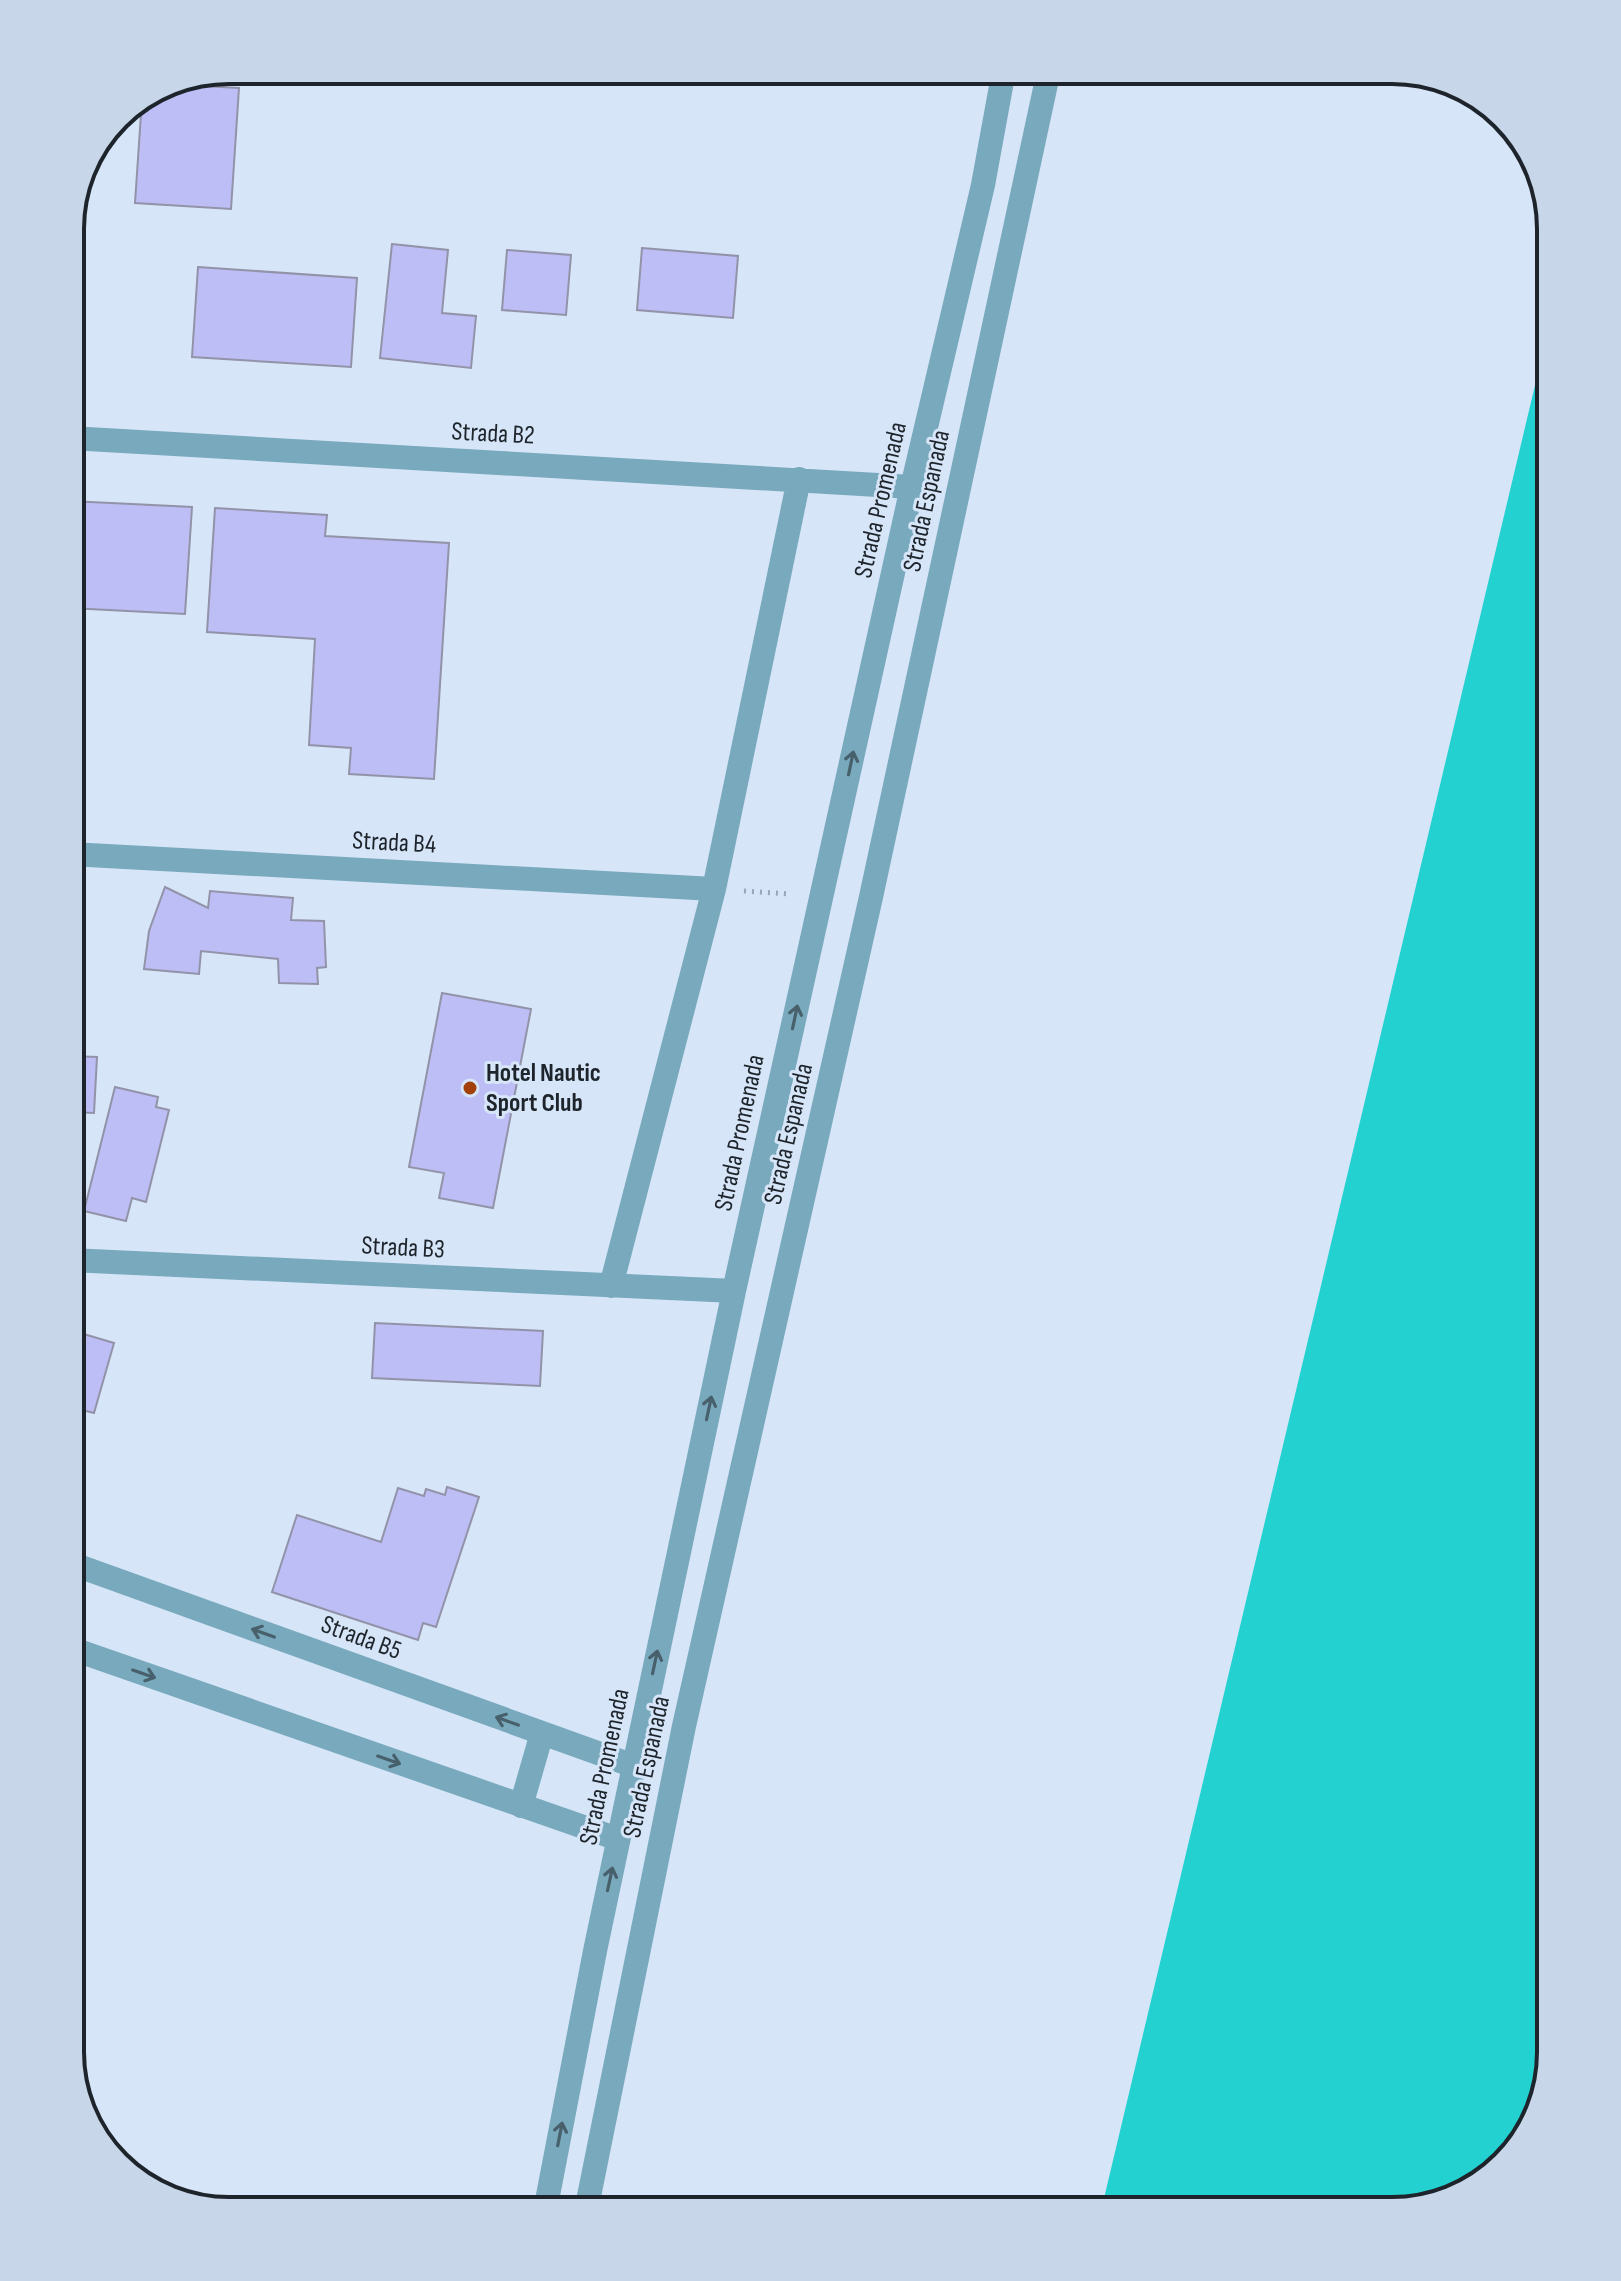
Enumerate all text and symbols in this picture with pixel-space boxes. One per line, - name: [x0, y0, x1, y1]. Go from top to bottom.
- street label: Strada B2: [451, 416, 535, 452]
- street label: Strada Promenada: [848, 419, 914, 581]
- street label: Strada Espanada: [897, 427, 957, 575]
- one-way arrow: [844, 751, 859, 776]
- street label: Strada B4: [351, 825, 437, 861]
- one-way arrow: [788, 1005, 803, 1030]
- street label: Strada Promenada: [708, 1052, 772, 1214]
- place label: Hotel Nautic Sport Club: [486, 1058, 601, 1119]
- street label: Strada Espanada: [758, 1060, 820, 1208]
- marker: Hotel Nautic Sport Club: [461, 1079, 479, 1097]
- street label: Strada B3: [360, 1230, 446, 1266]
- one-way arrow: [702, 1395, 717, 1421]
- street label: Strada B5: [317, 1609, 405, 1667]
- one-way arrow: [251, 1624, 276, 1639]
- one-way arrow: [648, 1650, 663, 1675]
- one-way arrow: [131, 1667, 156, 1682]
- street label: Strada Promenada: [573, 1686, 637, 1848]
- street label: Strada Espanada: [617, 1693, 677, 1841]
- one-way arrow: [496, 1713, 520, 1727]
- one-way arrow: [376, 1753, 401, 1768]
- one-way arrow: [603, 1867, 618, 1892]
- one-way arrow: [553, 2122, 568, 2147]

